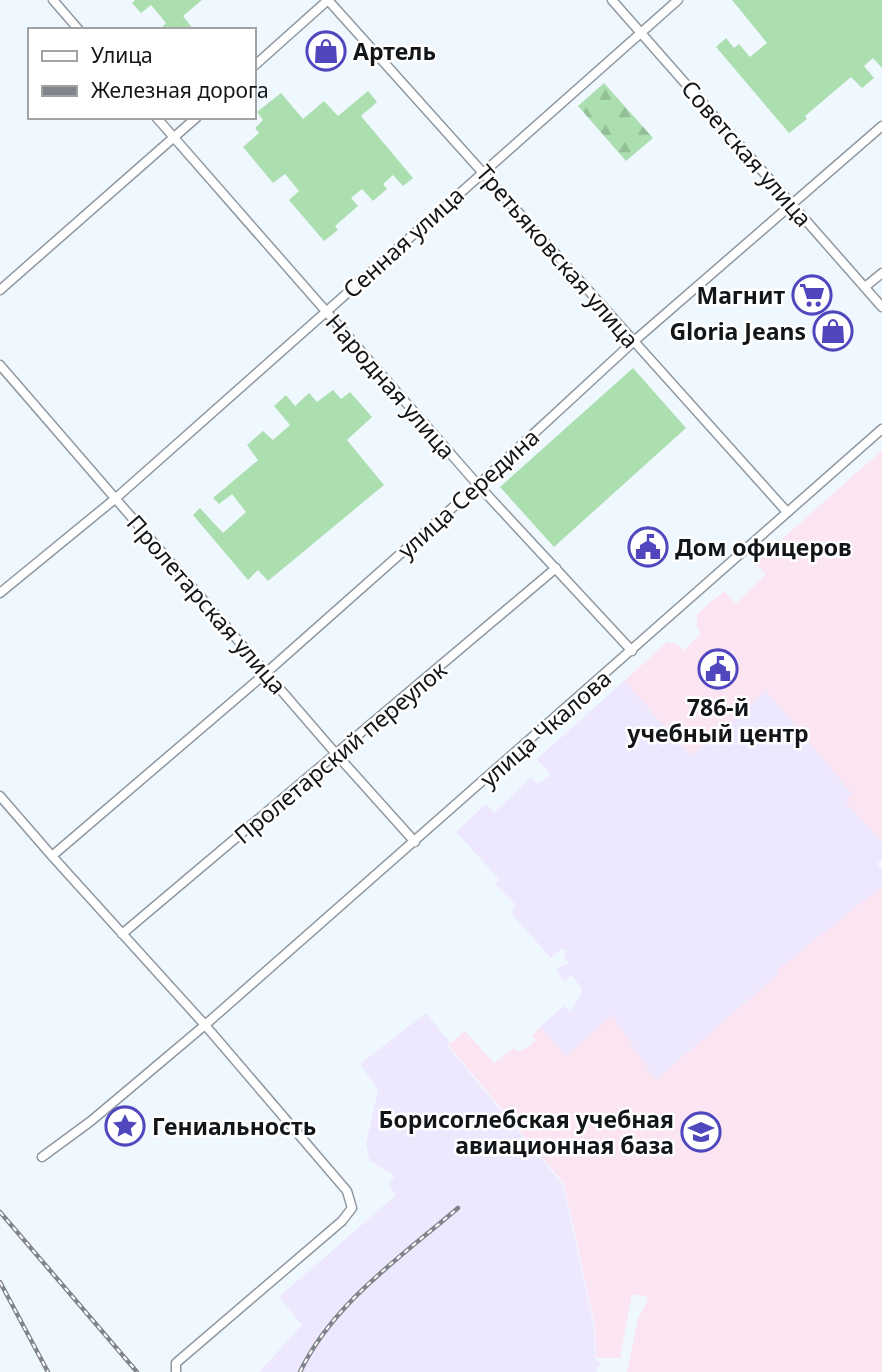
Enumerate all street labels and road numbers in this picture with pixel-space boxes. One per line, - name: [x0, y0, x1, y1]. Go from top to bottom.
- street label: Советская улица: [674, 73, 820, 233]
- street label: Третьяковская улица: [469, 157, 647, 355]
- street label: Сенная улица: [335, 179, 471, 305]
- street label: Народная улица: [319, 307, 463, 465]
- street label: улица Середина: [390, 421, 546, 565]
- street label: Пролетарская улица: [120, 507, 294, 701]
- street label: Пролетарский переулок: [227, 653, 454, 851]
- street label: улица Чкалова: [473, 662, 617, 794]

